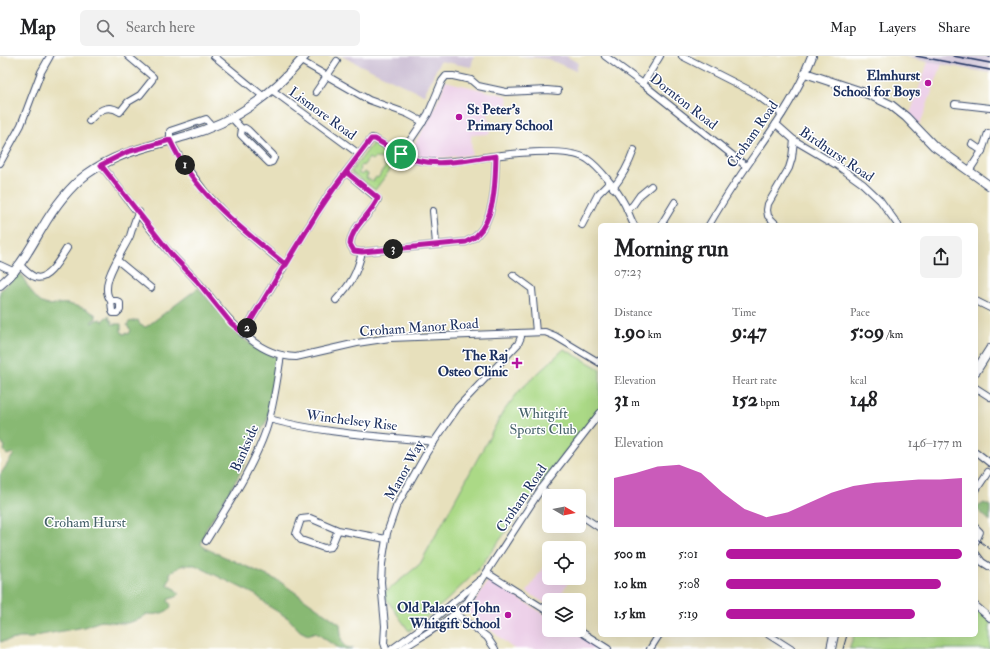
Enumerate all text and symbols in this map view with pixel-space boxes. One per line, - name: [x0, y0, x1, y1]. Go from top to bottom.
- search box: [80, 10, 360, 46]
- text: Map: [20, 16, 56, 40]
- icon: search: [94, 17, 116, 39]
- text: Search here: [126, 18, 195, 37]
- text: Map: [830, 19, 856, 36]
- text: Layers: [878, 19, 916, 36]
- text: Share: [938, 19, 970, 36]
- place label: Elmhurst School for Boys: [833, 67, 920, 101]
- street label: Dornton Road: [646, 70, 721, 133]
- marker: Elmhurst School for Boys: [923, 78, 933, 88]
- street label: Lismore Road: [286, 83, 360, 144]
- street label: Croham Road: [723, 97, 782, 171]
- place label: St Peter's Primary School: [467, 101, 553, 135]
- marker: St Peter's Primary School: [454, 112, 464, 122]
- street label: Birdhurst Road: [796, 123, 877, 186]
- pin: [384, 137, 418, 171]
- icon: arrive: [390, 143, 412, 165]
- pin: 1: [175, 155, 195, 175]
- text: 1: [183, 158, 187, 171]
- text: Morning run: [614, 235, 729, 263]
- button: share: [920, 236, 962, 278]
- pin: 3: [383, 239, 403, 259]
- text: 3: [391, 242, 395, 255]
- text: 07:23: [614, 264, 641, 280]
- text: Distance: [614, 306, 652, 319]
- text: Time: [732, 306, 756, 319]
- text: Pace: [850, 306, 870, 319]
- street label: Croham Manor Road: [359, 315, 479, 340]
- pin: 2: [237, 318, 257, 338]
- text: 1.90: [614, 319, 646, 344]
- text: 9:47: [732, 319, 767, 344]
- text: 5:09: [850, 319, 884, 344]
- text: 2: [244, 321, 250, 334]
- text: km: [646, 328, 662, 341]
- text: /km: [884, 328, 903, 341]
- place label: The Raj Osteo Clinic: [438, 347, 508, 380]
- marker: The Raj Osteo Clinic: [511, 357, 523, 369]
- text: Elevation: [614, 374, 656, 387]
- text: Heart rate: [732, 374, 777, 387]
- text: kcal: [850, 374, 867, 387]
- text: 31: [614, 387, 629, 412]
- text: 152: [732, 387, 758, 412]
- text: 148: [850, 387, 877, 412]
- text: m: [629, 396, 640, 409]
- text: bpm: [758, 396, 780, 409]
- park label: Whitgift Sports Club: [510, 405, 577, 439]
- street label: Winchelsey Rise: [304, 406, 399, 436]
- street label: Bankside: [227, 422, 262, 474]
- text: Elevation: [614, 435, 664, 451]
- text: 146–177 m: [908, 435, 962, 451]
- street label: Manor Way: [381, 436, 429, 504]
- street label: Croham Road: [493, 461, 550, 535]
- north arrow: [542, 489, 586, 533]
- map controls: [542, 489, 586, 637]
- park label: Croham Hurst: [44, 514, 126, 531]
- button: locate: [542, 541, 586, 585]
- text: 500 m: [614, 546, 646, 562]
- text: 5:01: [678, 546, 698, 562]
- text: 1.0 km: [614, 576, 647, 592]
- text: 5:08: [678, 576, 700, 592]
- button: layers: [542, 593, 586, 637]
- place label: Old Palace of John Whitgift School: [397, 599, 501, 633]
- text: 1.5 km: [614, 606, 646, 622]
- text: 5:19: [678, 606, 698, 622]
- marker: Old Palace of John Whitgift School: [503, 610, 513, 620]

